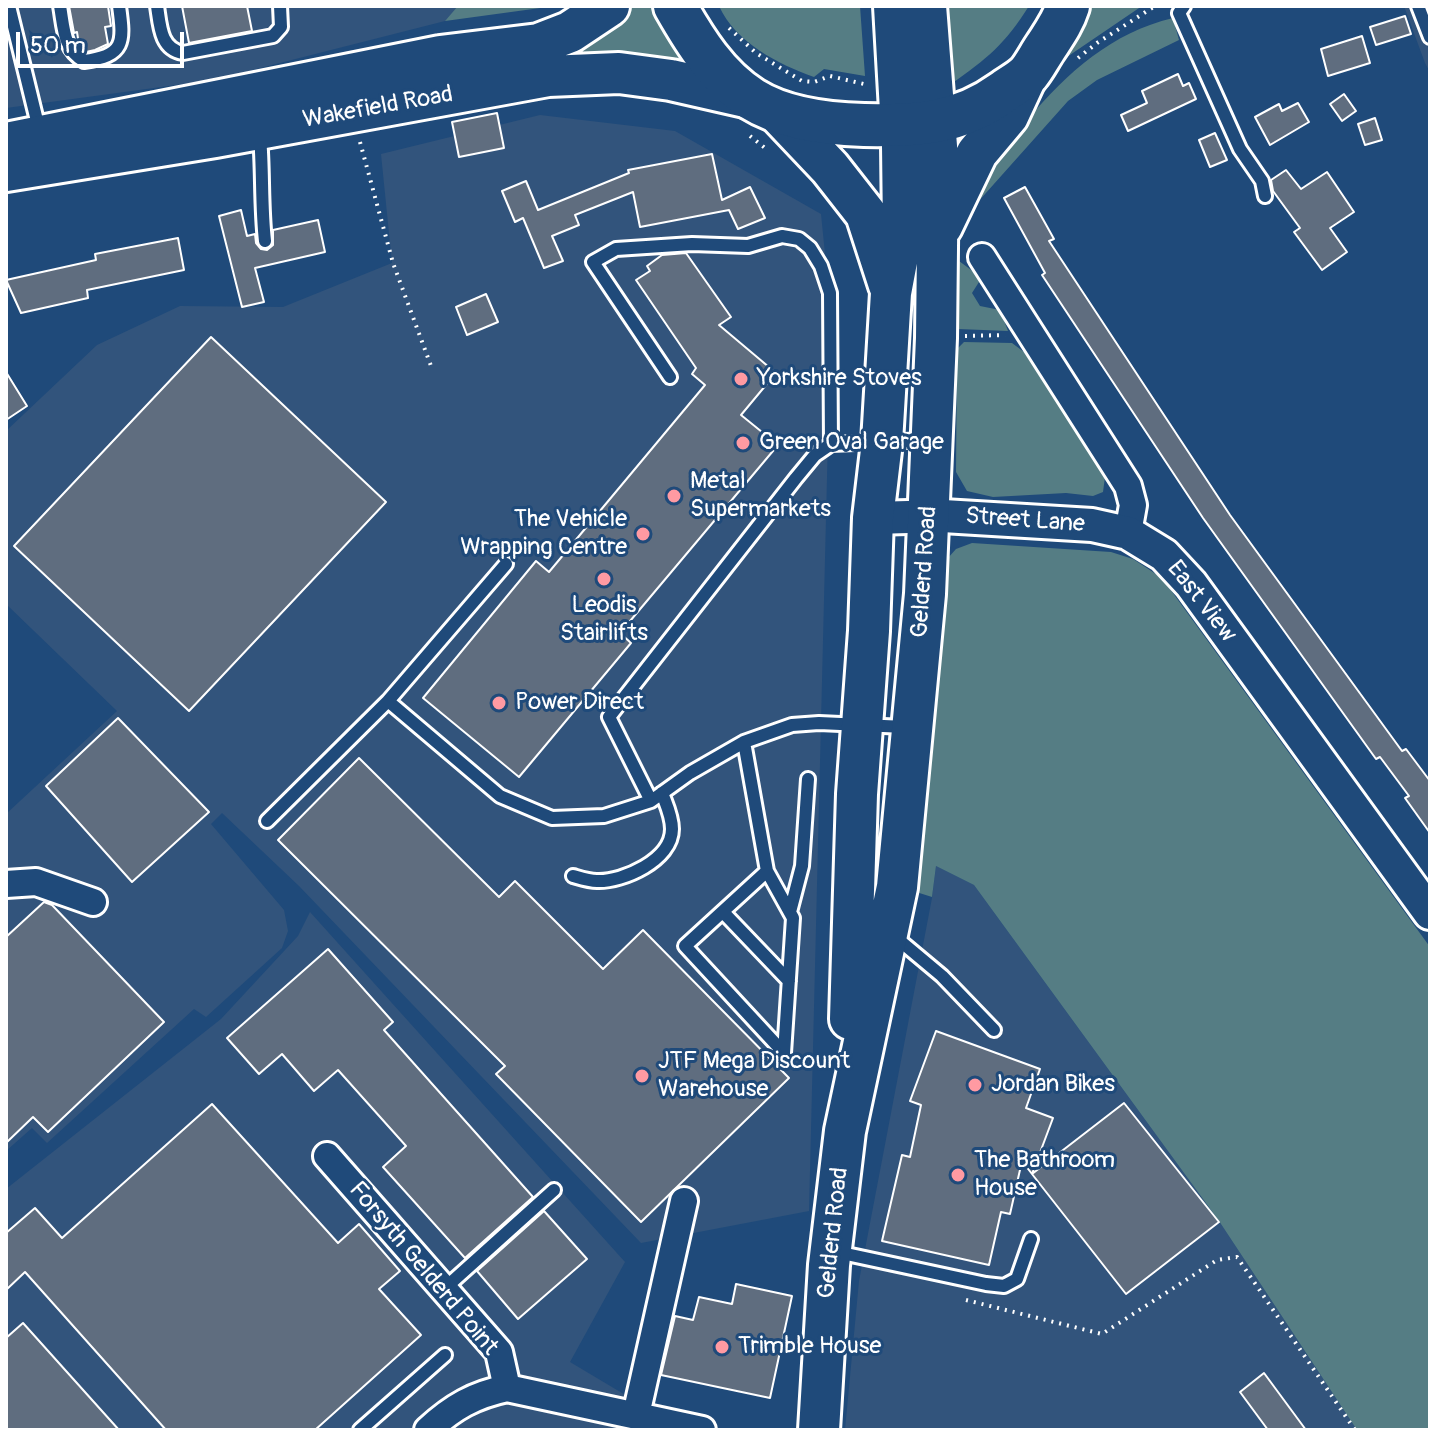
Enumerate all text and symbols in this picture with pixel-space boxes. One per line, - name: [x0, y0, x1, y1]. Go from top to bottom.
- scale bar: [20, 16, 188, 66]
- text: 50 m: [30, 31, 86, 60]
- street label: Wakefield Road: [301, 81, 455, 135]
- place label: Yorkshire Stoves: [757, 365, 922, 393]
- marker: Yorkshire Stoves: [732, 370, 750, 388]
- place label: Green Oval Garage: [759, 429, 944, 457]
- marker: Green Oval Garage: [734, 434, 752, 452]
- place label: Metal Supermarkets: [690, 468, 831, 524]
- marker: Metal Supermarkets: [665, 487, 683, 505]
- street label: Street Lane: [964, 502, 1086, 540]
- street label: Gelderd Road: [906, 505, 944, 639]
- place label: The Vehicle Wrapping Centre: [460, 506, 627, 562]
- marker: The Vehicle Wrapping Centre: [634, 525, 652, 543]
- street label: East View: [1160, 555, 1242, 649]
- marker: Leodis Stairlifts: [595, 570, 613, 588]
- place label: Leodis Stairlifts: [560, 592, 648, 648]
- place label: Power Direct: [515, 689, 644, 717]
- marker: Power Direct: [490, 694, 508, 712]
- place label: JTF Mega Discount Warehouse: [658, 1048, 850, 1104]
- marker: JTF Mega Discount Warehouse: [633, 1067, 651, 1085]
- place label: Jordan Bikes: [991, 1071, 1115, 1099]
- marker: Jordan Bikes: [966, 1076, 984, 1094]
- place label: The Bathroom House: [974, 1147, 1115, 1203]
- street label: Gelderd Road: [813, 1166, 855, 1300]
- marker: The Bathroom House: [949, 1166, 967, 1184]
- street label: Forsyth Gelderd Point: [342, 1176, 504, 1362]
- place label: Trimble House: [738, 1333, 881, 1361]
- marker: Trimble House: [713, 1338, 731, 1356]

